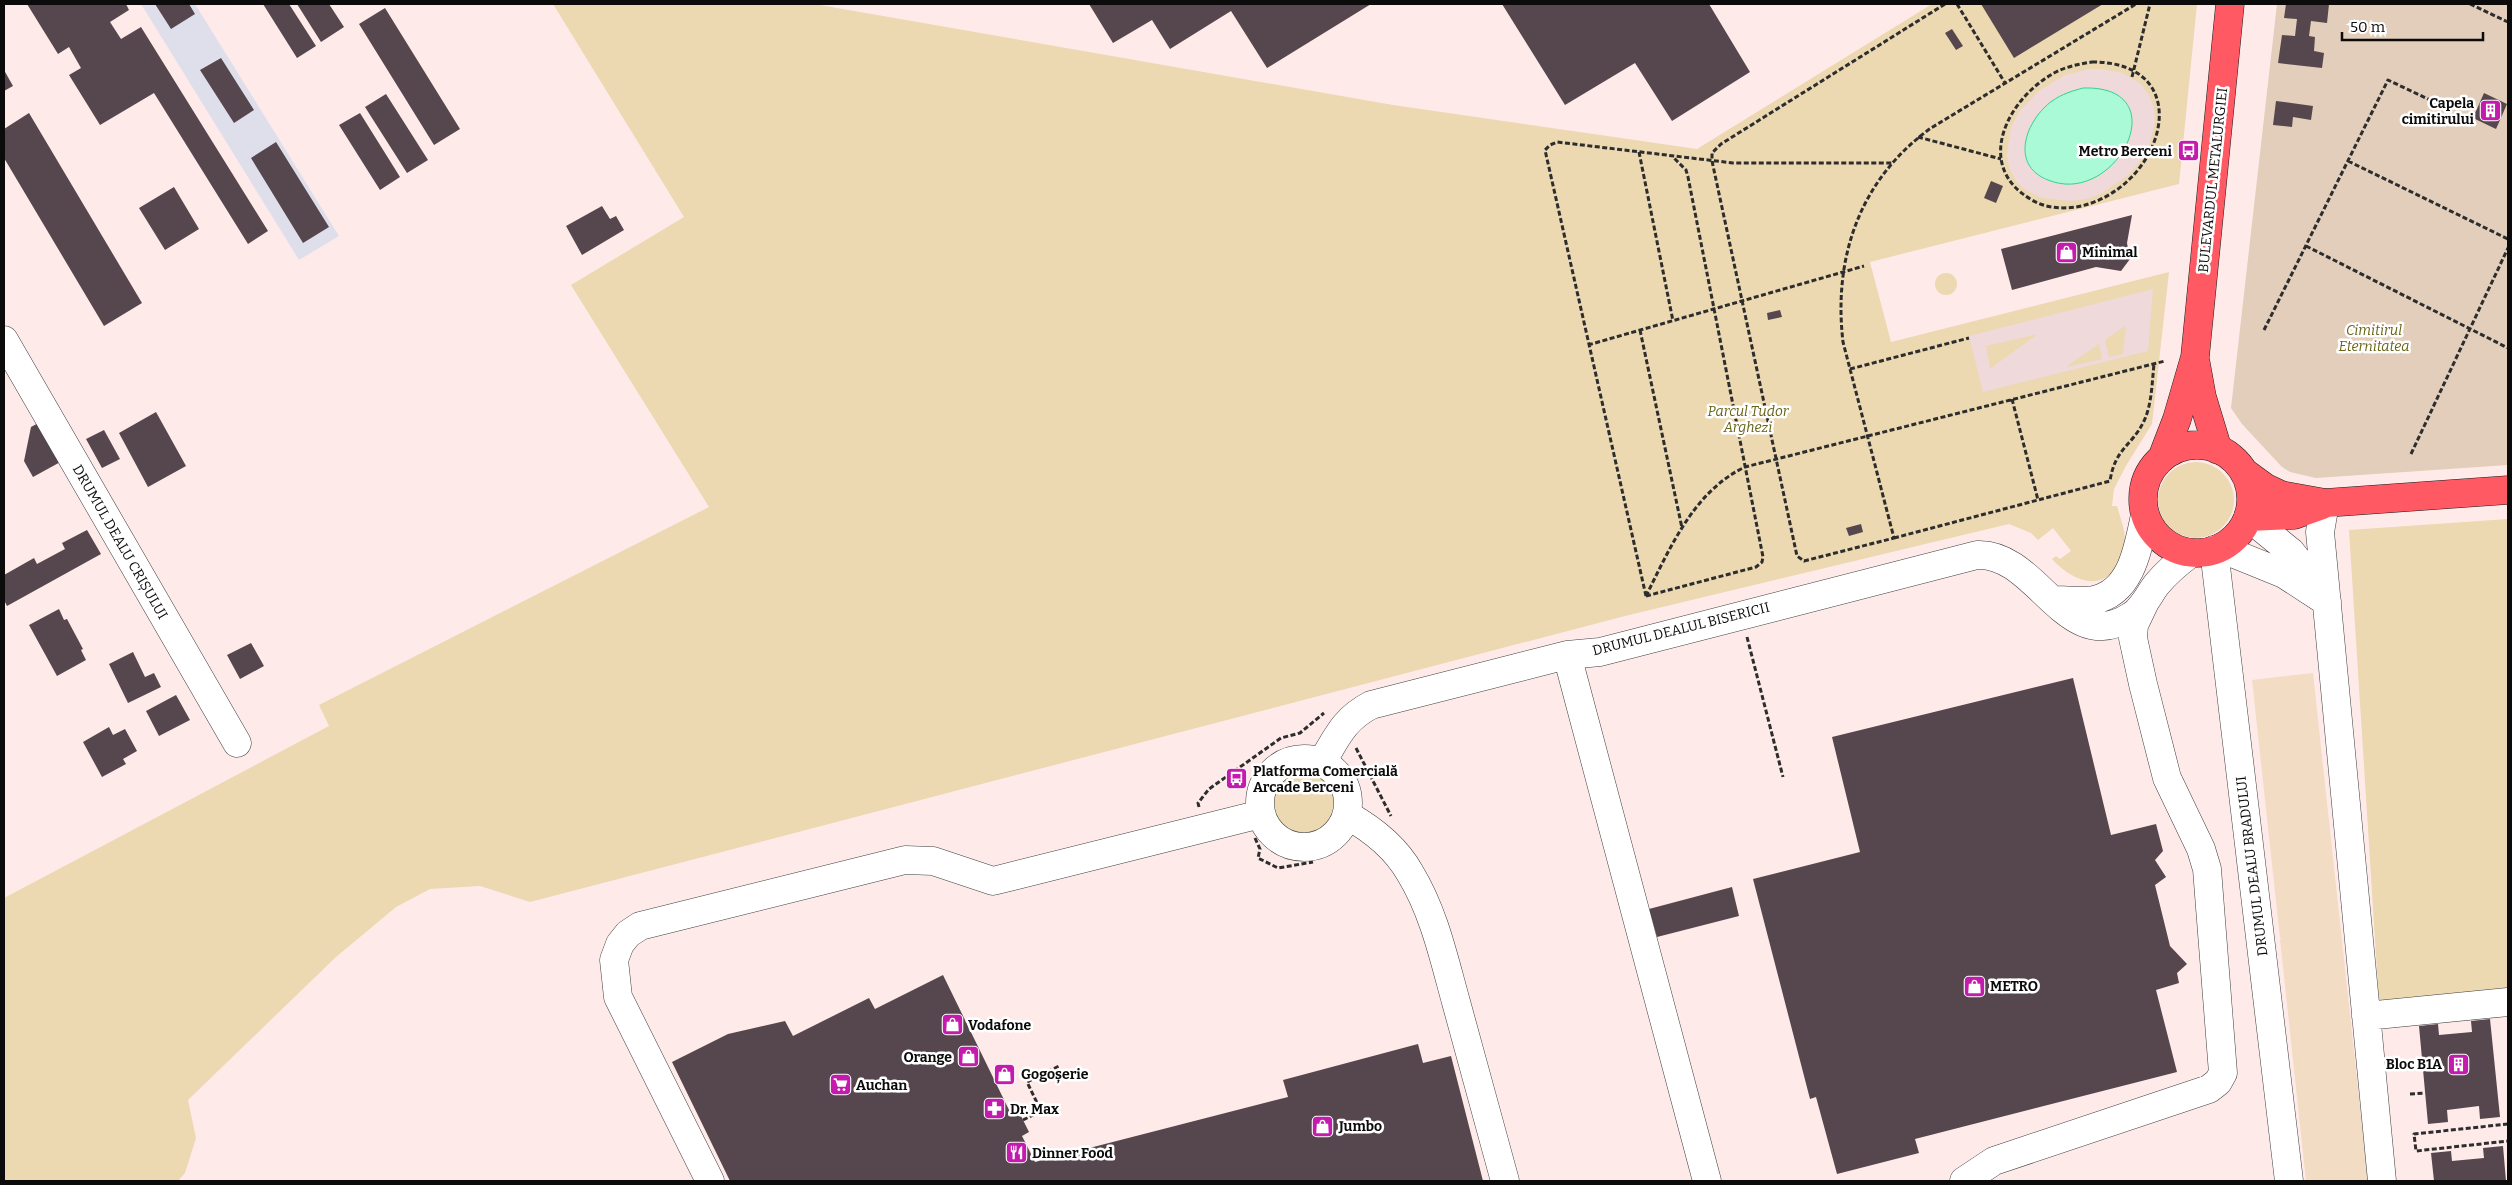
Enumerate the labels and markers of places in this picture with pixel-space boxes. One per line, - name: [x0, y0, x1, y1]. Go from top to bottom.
- place label: Capela cimitirului: [2402, 95, 2475, 128]
- building icon: Capela cimitirului: [2478, 99, 2502, 123]
- bus stop icon: Metro Berceni: [2176, 139, 2200, 163]
- place label: Metro Berceni: [2079, 143, 2173, 160]
- shop icon: Minimal: [2054, 240, 2078, 264]
- place label: Minimal: [2082, 244, 2138, 261]
- place label: Platforma Comercială Arcade Berceni: [1253, 763, 1398, 796]
- bus stop icon: Platforma Comercială Arcade Berceni: [1225, 767, 1249, 791]
- shop icon: METRO: [1962, 974, 1986, 998]
- place label: METRO: [1990, 978, 2038, 995]
- shop icon: Vodafone: [940, 1013, 964, 1037]
- place label: Vodafone: [968, 1017, 1031, 1034]
- shop icon: Orange: [956, 1045, 980, 1069]
- place label: Orange: [903, 1049, 952, 1066]
- building icon: Bloc B1A: [2446, 1052, 2470, 1076]
- place label: Bloc B1A: [2386, 1056, 2442, 1073]
- shop icon: Gogoșerie: [993, 1062, 1017, 1086]
- place label: Gogoșerie: [1021, 1066, 1089, 1084]
- supermarket icon: Auchan: [828, 1073, 852, 1097]
- place label: Auchan: [856, 1077, 907, 1094]
- pharmacy icon: Dr. Max: [982, 1097, 1006, 1121]
- place label: Dr. Max: [1010, 1101, 1059, 1118]
- shop icon: Jumbo: [1311, 1114, 1335, 1138]
- place label: Jumbo: [1338, 1118, 1382, 1135]
- restaurant icon: Dinner Food: [1004, 1141, 1028, 1165]
- place label: Dinner Food: [1032, 1145, 1113, 1162]

